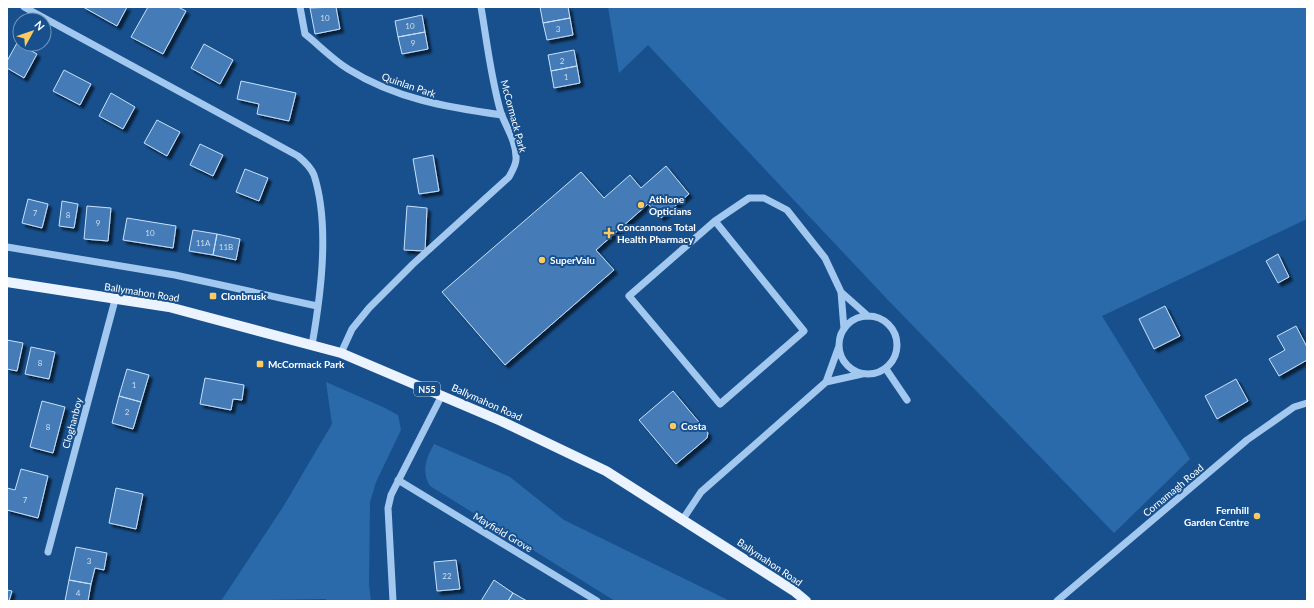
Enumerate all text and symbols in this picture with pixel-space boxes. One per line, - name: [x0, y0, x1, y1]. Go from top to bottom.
- north arrow: [12, 12, 52, 52]
- house number: 10: [320, 13, 330, 23]
- text: N: [32, 18, 48, 33]
- house number: 10: [405, 21, 415, 31]
- house number: 3: [556, 24, 561, 34]
- house number: 9: [411, 38, 416, 48]
- house number: 2: [560, 56, 565, 66]
- street label: Quinlan Park: [380, 70, 439, 100]
- house number: 1: [564, 72, 569, 82]
- street label: McCormack Park: [499, 78, 530, 155]
- place label: Athlone Opticians: [648, 193, 692, 217]
- marker: Athlone Opticians: [636, 200, 646, 210]
- house number: 7: [33, 208, 38, 218]
- house number: 8: [66, 210, 71, 220]
- house number: 9: [96, 218, 101, 228]
- place label: Concannons Total Health Pharmacy: [617, 221, 696, 245]
- house number: 10: [145, 228, 155, 238]
- marker: Concannons Total Health Pharmacy: [604, 228, 614, 238]
- house number: 11A: [196, 238, 211, 248]
- house number: 11B: [219, 242, 233, 252]
- place label: SuperValu: [550, 254, 595, 266]
- marker: SuperValu: [537, 255, 547, 265]
- street label: Ballymahon Road: [104, 280, 180, 304]
- place label: Clonbrusk: [221, 290, 267, 302]
- marker: Clonbrusk: [208, 291, 218, 301]
- house number: 8: [38, 358, 43, 368]
- place label: McCormack Park: [268, 358, 345, 370]
- marker: McCormack Park: [255, 359, 265, 369]
- house number: 1: [132, 380, 137, 390]
- street label: Ballymahon Road: [450, 381, 524, 423]
- road number: N55: [414, 382, 440, 396]
- street label: Cloghanboy: [59, 395, 85, 450]
- house number: 2: [125, 407, 130, 417]
- place label: Costa: [681, 420, 706, 432]
- marker: Costa: [668, 421, 678, 431]
- house number: 8: [46, 422, 51, 432]
- street label: Cornamagh Road: [1140, 461, 1206, 519]
- house number: 7: [23, 495, 28, 505]
- place label: Fernhill Garden Centre: [1184, 504, 1250, 528]
- street label: Mayfield Grove: [471, 510, 535, 554]
- marker: Fernhill Garden Centre: [1252, 511, 1262, 521]
- street label: Ballymahon Road: [735, 536, 805, 588]
- house number: 3: [87, 556, 92, 566]
- house number: 22: [442, 571, 452, 581]
- house number: 4: [76, 588, 81, 598]

